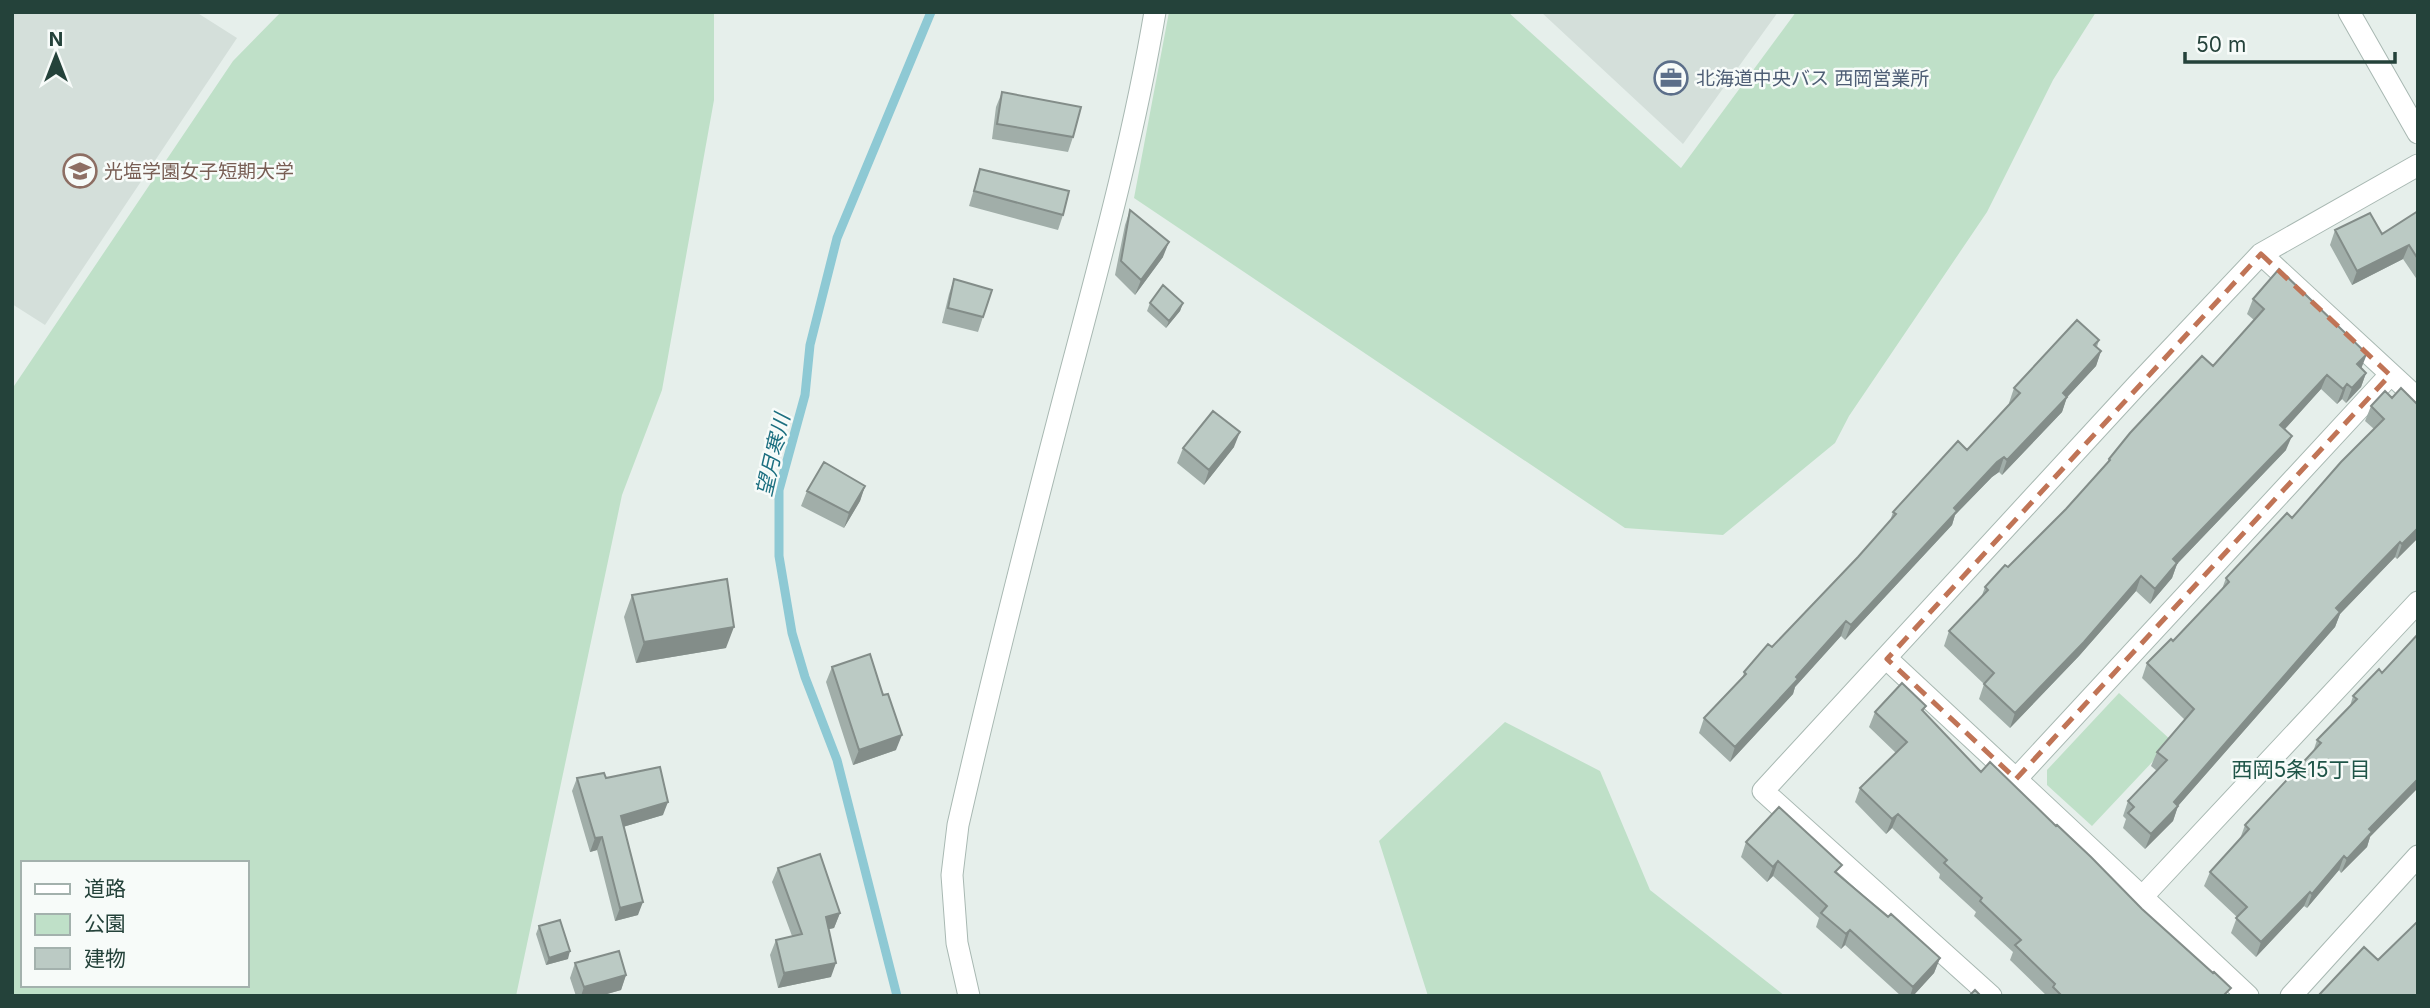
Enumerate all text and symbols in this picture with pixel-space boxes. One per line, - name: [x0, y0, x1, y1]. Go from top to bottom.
- north arrow: [21, 21, 91, 91]
- scale bar: [2185, 21, 2395, 65]
- text: N: [49, 28, 63, 51]
- text: 50 m: [2196, 32, 2246, 57]
- office icon: 北海道中央バス 西岡営業所: [1652, 59, 1690, 97]
- place label: 北海道中央バス 西岡営業所: [1696, 67, 1929, 90]
- school or university icon: 光塩学園女子短期大学: [61, 152, 99, 190]
- place label: 光塩学園女子短期大学: [104, 160, 294, 183]
- water label: 望月寒川: [751, 409, 795, 499]
- district label: 西岡5条15丁目: [2231, 757, 2371, 782]
- legend: [21, 861, 248, 987]
- text: 道路: [84, 876, 126, 901]
- text: 公園: [84, 911, 126, 936]
- text: 建物: [84, 946, 126, 971]

